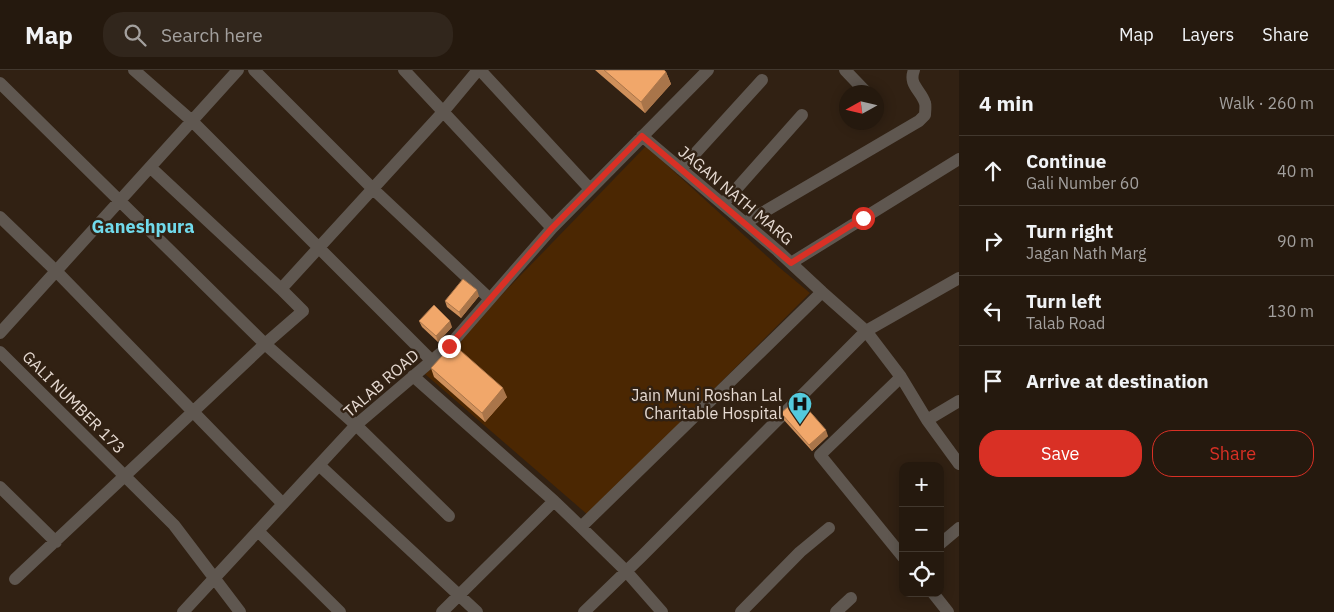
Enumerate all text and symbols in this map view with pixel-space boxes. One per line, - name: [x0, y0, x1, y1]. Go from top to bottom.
- search box: [103, 12, 453, 57]
- text: Map: [25, 19, 73, 51]
- icon: search: [121, 21, 149, 49]
- text: Search here: [161, 23, 263, 47]
- text: Map: [1119, 23, 1154, 46]
- text: Layers: [1182, 23, 1234, 46]
- text: Share: [1262, 23, 1309, 46]
- north arrow: [839, 85, 884, 130]
- text: 4 min: [979, 89, 1034, 117]
- text: Walk · 260 m: [1219, 93, 1314, 113]
- street label: JAGAN NATH MARG: [675, 141, 797, 249]
- text: Continue: [1026, 149, 1106, 173]
- icon: ahead: [979, 157, 1007, 185]
- text: 40 m: [1277, 161, 1314, 181]
- text: Gali Number 60: [1026, 173, 1139, 193]
- route start: [852, 207, 875, 230]
- district label: Ganeshpura: [92, 215, 194, 238]
- text: Turn right: [1026, 219, 1113, 243]
- icon: right: [979, 227, 1007, 255]
- text: 90 m: [1277, 231, 1314, 251]
- text: Jagan Nath Marg: [1026, 243, 1146, 263]
- text: Turn left: [1026, 289, 1102, 313]
- icon: left: [979, 297, 1007, 325]
- text: 130 m: [1267, 301, 1314, 321]
- text: Talab Road: [1026, 313, 1105, 333]
- route end: [438, 335, 461, 358]
- street label: TALAB ROAD: [339, 345, 423, 421]
- street label: GALI NUMBER 173: [18, 346, 130, 458]
- icon: arrive: [979, 367, 1007, 395]
- text: Arrive at destination: [1026, 369, 1209, 393]
- place label: Jain Muni Roshan Lal Charitable Hospital: [631, 385, 782, 423]
- hospital icon: Jain Muni Roshan Lal Charitable Hospital: [787, 391, 813, 425]
- button: Save: [979, 430, 1142, 477]
- button: Share: [1152, 430, 1314, 477]
- map controls: [899, 462, 944, 597]
- button: +: [899, 462, 944, 507]
- button: −: [899, 507, 944, 552]
- button: locate: [899, 552, 944, 597]

